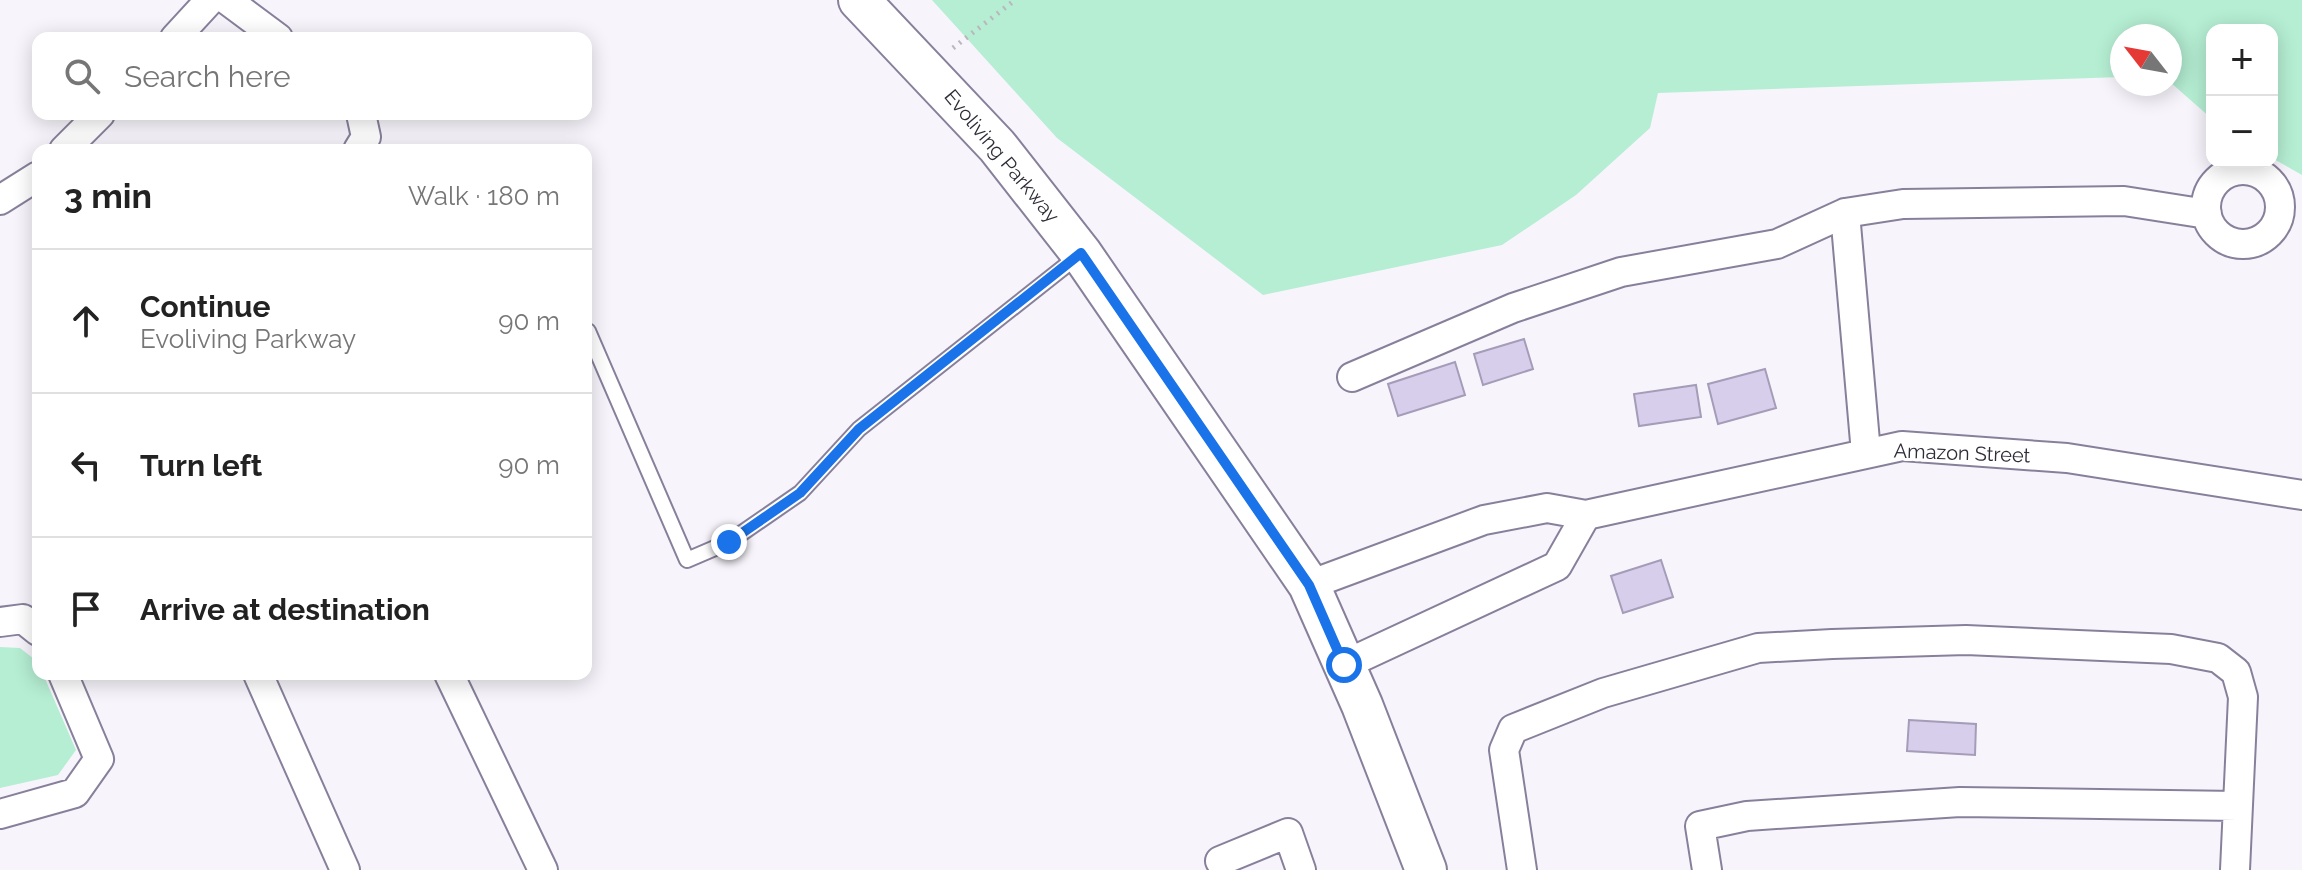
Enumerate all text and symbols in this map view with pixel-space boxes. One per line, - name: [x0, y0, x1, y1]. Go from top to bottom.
- north arrow: [2110, 24, 2182, 96]
- map controls: [2206, 24, 2278, 168]
- button: +: [2206, 24, 2278, 96]
- search box: [32, 32, 592, 120]
- icon: search: [60, 54, 104, 98]
- text: Search here: [124, 59, 291, 94]
- street label: Evoliving Parkway: [939, 85, 1065, 227]
- button: −: [2206, 96, 2278, 168]
- text: 3 min: [64, 176, 152, 216]
- text: Walk · 180 m: [408, 181, 560, 211]
- text: Continue: [140, 289, 271, 324]
- icon: ahead: [64, 299, 108, 343]
- text: 90 m: [498, 306, 560, 336]
- text: Evoliving Parkway: [140, 324, 356, 354]
- street label: Amazon Street: [1893, 439, 2031, 467]
- icon: left: [64, 443, 108, 487]
- text: Turn left: [140, 448, 262, 483]
- text: 90 m: [498, 450, 560, 480]
- route end: [711, 524, 747, 560]
- icon: arrive: [64, 587, 108, 631]
- text: Arrive at destination: [140, 592, 430, 627]
- route start: [1326, 647, 1362, 683]

